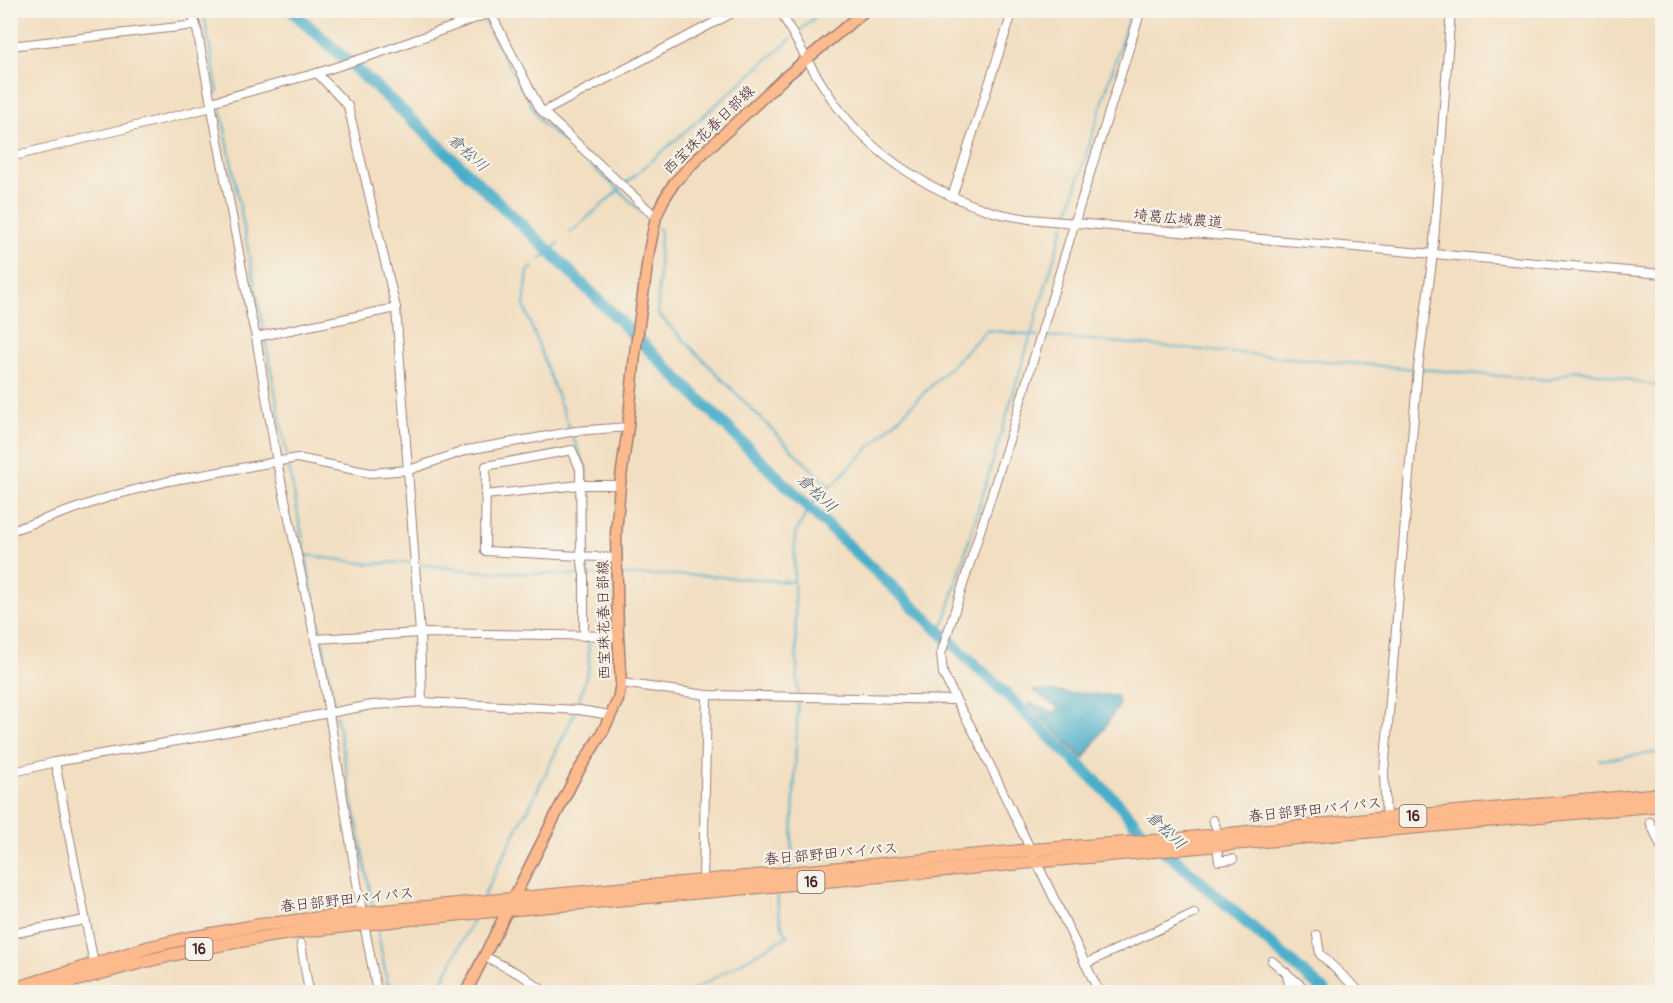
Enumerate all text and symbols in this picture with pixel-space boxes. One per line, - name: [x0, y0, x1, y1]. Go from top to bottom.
- street label: 西宝珠花春日部線: [659, 81, 759, 179]
- water label: 倉松川: [444, 129, 492, 177]
- street label: 埼葛広域農道: [1132, 206, 1224, 232]
- water label: 倉松川: [793, 469, 841, 517]
- street label: 西宝珠花春日部線: [593, 560, 615, 680]
- street label: 春日部野田バイパス: [1247, 794, 1383, 826]
- road number: 16: [1400, 805, 1426, 827]
- water label: 倉松川: [1142, 806, 1190, 854]
- street label: 春日部野田バイパス: [763, 839, 899, 869]
- road number: 16: [798, 871, 824, 893]
- street label: 春日部野田バイパス: [279, 884, 415, 916]
- road number: 16: [186, 938, 212, 960]

